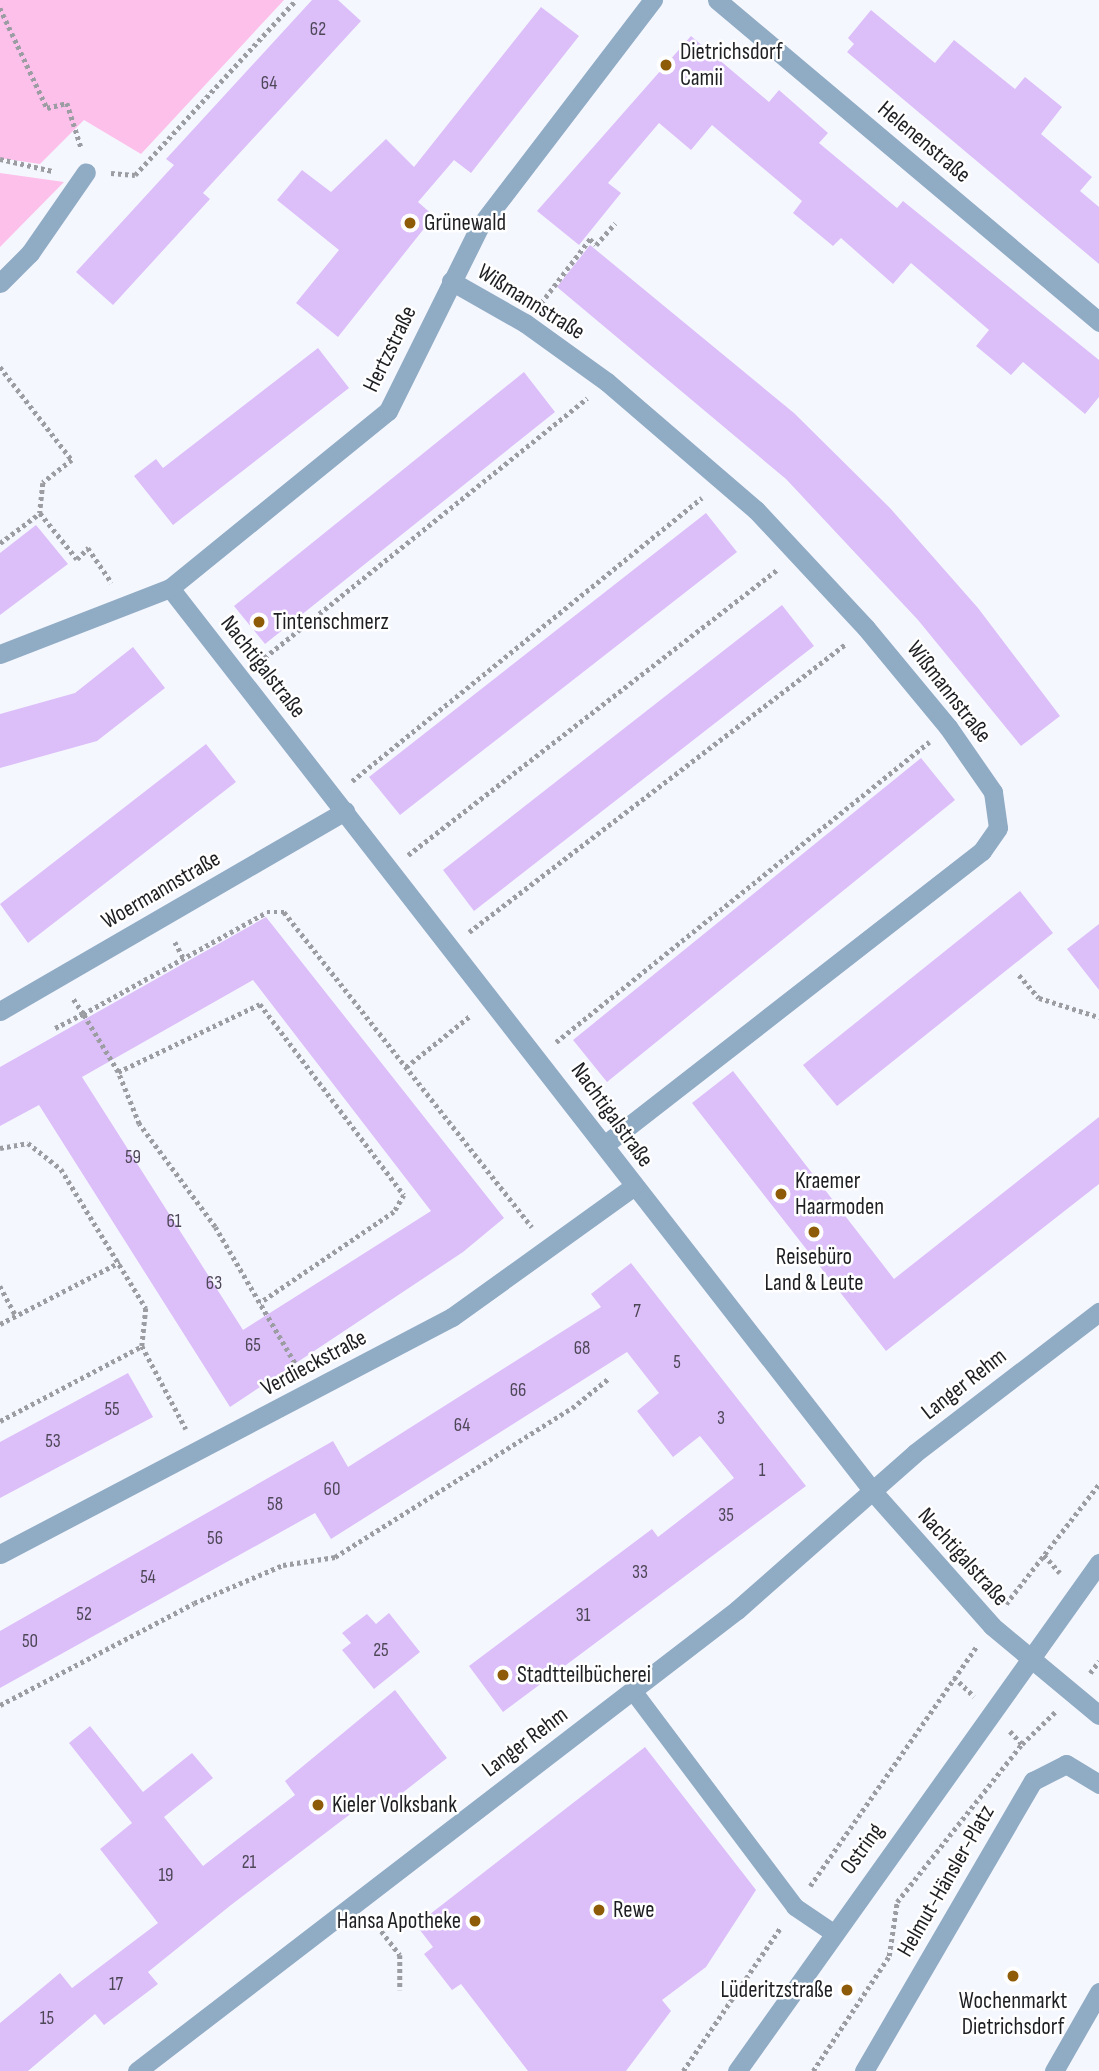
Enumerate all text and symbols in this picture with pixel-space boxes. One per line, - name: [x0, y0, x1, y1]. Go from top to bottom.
- house number: 62: [310, 19, 326, 41]
- place label: Dietrichsdorf Camii: [680, 38, 783, 92]
- marker: Dietrichsdorf Camii: [658, 57, 674, 73]
- house number: 64: [261, 73, 277, 95]
- street label: Helenenstraße: [872, 95, 976, 189]
- place label: Grünewald: [424, 209, 506, 237]
- marker: Grünewald: [402, 215, 418, 231]
- street label: Wißmannstraße: [472, 258, 590, 346]
- street label: Hertzstraße: [357, 301, 423, 397]
- place label: Tintenschmerz: [273, 608, 389, 636]
- street label: Nachtigalstraße: [214, 610, 312, 724]
- marker: Tintenschmerz: [251, 614, 267, 630]
- street label: Wißmannstraße: [901, 636, 997, 748]
- street label: Woermannstraße: [97, 845, 225, 935]
- street label: Nachtigalstraße: [565, 1057, 659, 1173]
- house number: 59: [125, 1147, 141, 1169]
- place label: Kraemer Haarmoden: [795, 1167, 884, 1221]
- marker: Kraemer Haarmoden: [773, 1186, 789, 1202]
- house number: 61: [167, 1211, 181, 1233]
- marker: Reisebüro Land & Leute: [806, 1224, 822, 1240]
- place label: Reisebüro Land & Leute: [765, 1243, 863, 1297]
- house number: 63: [206, 1273, 222, 1295]
- house number: 7: [633, 1301, 641, 1323]
- street label: Verdieckstraße: [257, 1324, 371, 1402]
- house number: 65: [245, 1335, 261, 1357]
- house number: 68: [574, 1338, 590, 1360]
- street label: Langer Rehm: [916, 1342, 1012, 1426]
- house number: 5: [673, 1352, 681, 1374]
- house number: 66: [510, 1380, 526, 1402]
- house number: 55: [104, 1399, 120, 1421]
- house number: 3: [717, 1408, 725, 1430]
- house number: 64: [454, 1415, 470, 1437]
- house number: 53: [45, 1431, 61, 1453]
- house number: 1: [759, 1460, 765, 1482]
- house number: 60: [324, 1479, 340, 1501]
- house number: 58: [267, 1494, 283, 1516]
- street label: Nachtigalstraße: [912, 1502, 1014, 1612]
- house number: 35: [718, 1505, 734, 1527]
- house number: 56: [207, 1528, 223, 1550]
- house number: 33: [632, 1562, 648, 1584]
- house number: 54: [140, 1567, 156, 1589]
- house number: 52: [76, 1604, 92, 1626]
- house number: 31: [576, 1605, 590, 1627]
- house number: 50: [22, 1631, 38, 1653]
- house number: 25: [373, 1640, 389, 1662]
- place label: Stadtteilbücherei: [517, 1661, 651, 1689]
- marker: Stadtteilbücherei: [495, 1667, 511, 1683]
- street label: Langer Rehm: [477, 1701, 573, 1783]
- place label: Kieler Volksbank: [332, 1791, 457, 1819]
- marker: Kieler Volksbank: [310, 1797, 326, 1813]
- street label: Helmut-Hänsler-Platz: [891, 1800, 1001, 1962]
- street label: Ostring: [834, 1818, 890, 1880]
- house number: 21: [242, 1852, 256, 1874]
- house number: 19: [158, 1865, 174, 1887]
- place label: Rewe: [613, 1896, 655, 1924]
- marker: Rewe: [591, 1902, 607, 1918]
- place label: Hansa Apotheke: [337, 1907, 461, 1935]
- marker: Hansa Apotheke: [467, 1913, 483, 1929]
- marker: Wochenmarkt Dietrichsdorf: [1005, 1968, 1021, 1984]
- house number: 17: [109, 1974, 123, 1996]
- place label: Lüderitzstraße: [720, 1976, 833, 2004]
- marker: Lüderitzstraße: [839, 1982, 855, 1998]
- place label: Wochenmarkt Dietrichsdorf: [959, 1987, 1067, 2041]
- house number: 15: [40, 2008, 54, 2030]

